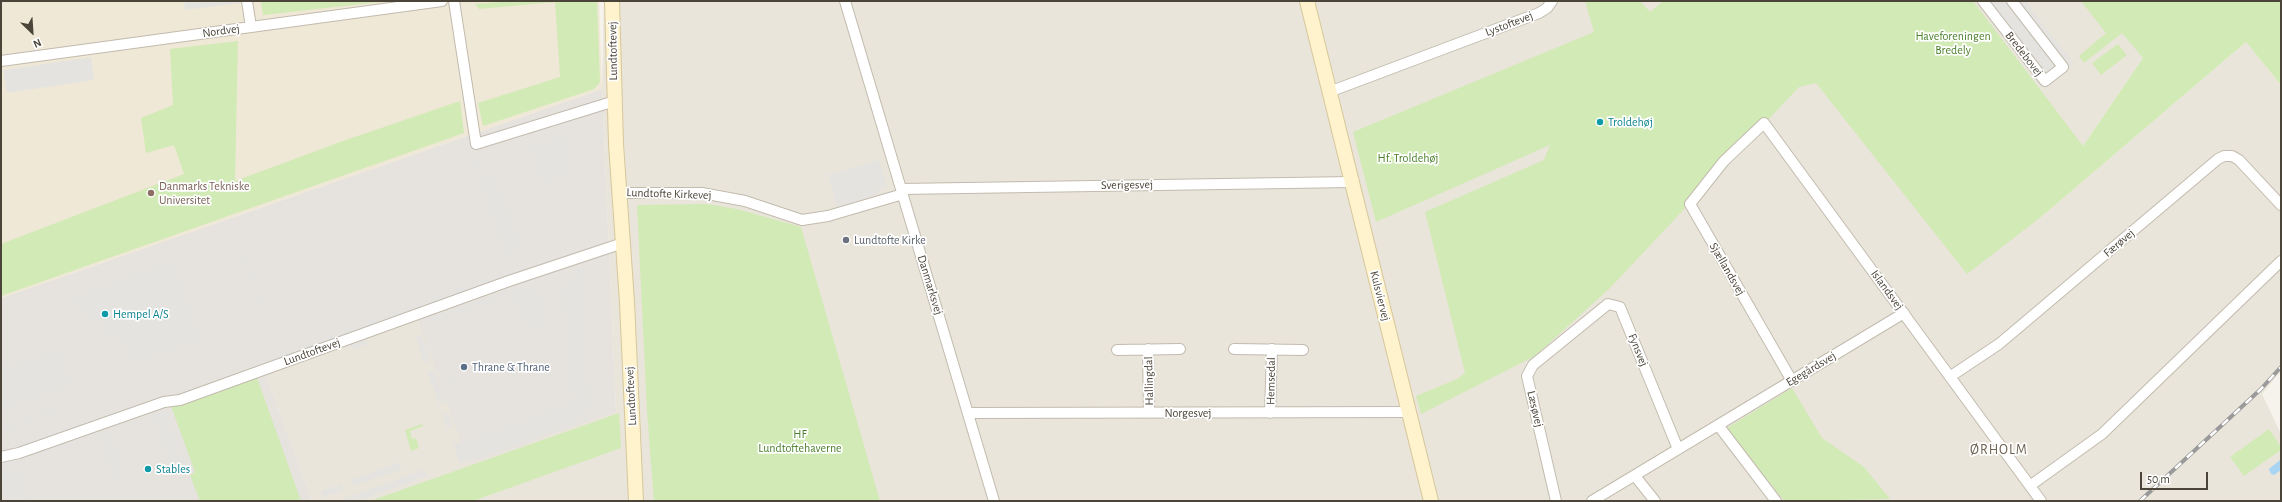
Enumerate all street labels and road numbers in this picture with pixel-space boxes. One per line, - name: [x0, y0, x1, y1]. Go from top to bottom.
- street label: Lystoftevej: [1483, 8, 1535, 40]
- street label: Nordvej: [201, 21, 241, 41]
- street label: Lundtoftevej: [605, 21, 621, 81]
- street label: Bredebovej: [2002, 29, 2046, 79]
- street label: Sverigesvej: [1101, 177, 1153, 193]
- street label: Lundtofte Kirkevej: [626, 185, 712, 203]
- street label: Færøvej: [2101, 226, 2137, 260]
- street label: Sjællandsvej: [1706, 240, 1748, 298]
- street label: Danmarksvej: [914, 253, 946, 317]
- street label: Islandsvej: [1868, 267, 1906, 313]
- street label: Kulsviervej: [1367, 269, 1393, 323]
- street label: Fynsvej: [1625, 331, 1651, 369]
- street label: Lundtoftevej: [282, 335, 342, 369]
- street label: Egegårdsvej: [1783, 348, 1839, 390]
- street label: Hallingdal: [1141, 356, 1157, 406]
- street label: Hemsedal: [1263, 357, 1279, 405]
- street label: Lundtoftevej: [622, 366, 640, 426]
- street label: Læsøvej: [1524, 389, 1546, 429]
- street label: Norgesvej: [1164, 406, 1212, 420]

